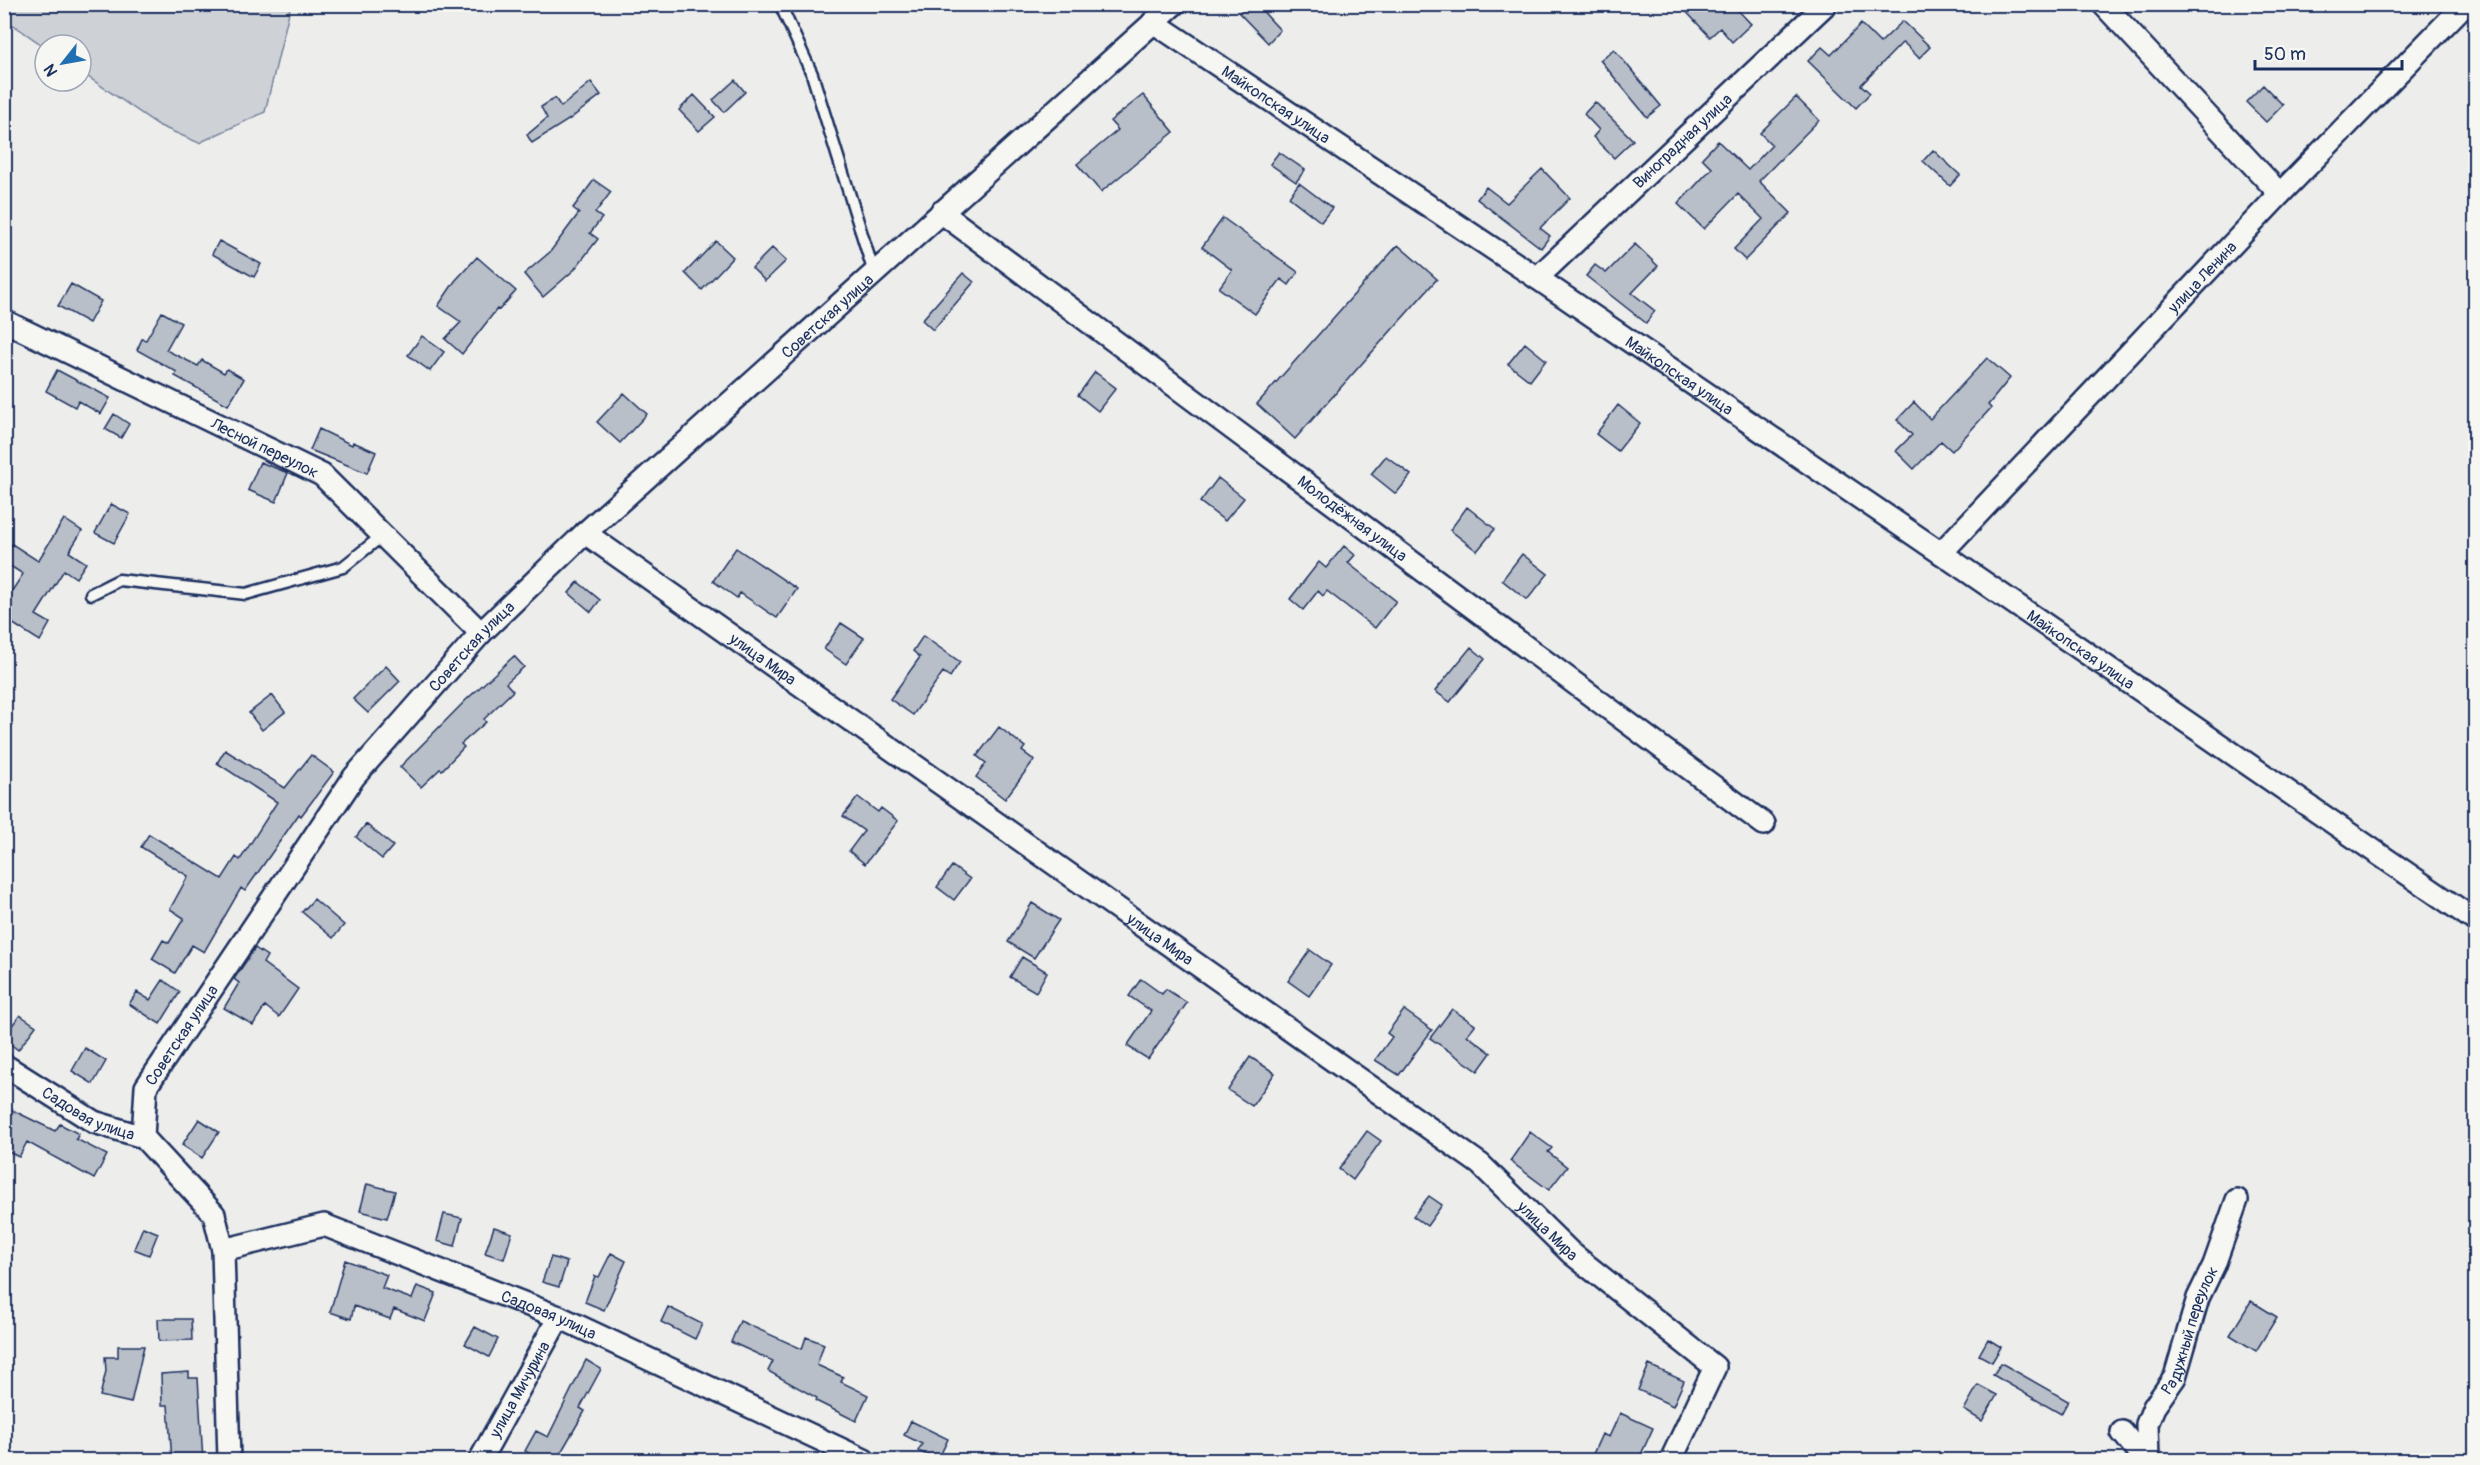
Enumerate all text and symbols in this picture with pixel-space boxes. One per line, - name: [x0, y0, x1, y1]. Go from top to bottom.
- north arrow: [33, 33, 93, 93]
- scale bar: [2255, 33, 2402, 71]
- text: 50 m: [2264, 43, 2306, 66]
- text: N: [40, 60, 62, 80]
- street label: Майкопская улица: [1217, 62, 1334, 148]
- street label: Виноградная улица: [1629, 89, 1737, 193]
- street label: улица Ленина: [2163, 237, 2241, 318]
- street label: Советская улица: [778, 270, 878, 363]
- street label: Майкопская улица: [1621, 332, 1737, 420]
- street label: Лесной переулок: [207, 413, 322, 483]
- street label: Молодёжная улица: [1293, 472, 1411, 566]
- street label: Советская улица: [425, 597, 519, 696]
- street label: Майкопская улица: [2023, 606, 2138, 694]
- street label: улица Мира: [725, 628, 800, 690]
- street label: улица Мира: [1122, 909, 1197, 970]
- street label: Советская улица: [141, 981, 223, 1089]
- street label: Садовая улица: [38, 1083, 137, 1145]
- street label: улица Мира: [1512, 1196, 1581, 1265]
- street label: Радужный переулок: [2157, 1263, 2223, 1399]
- street label: Садовая улица: [498, 1286, 599, 1344]
- street label: улица Мичурина: [485, 1338, 555, 1442]

